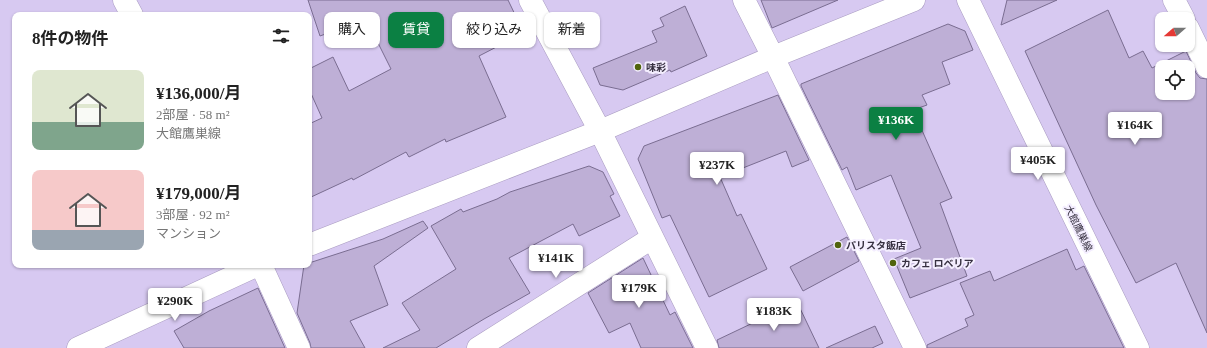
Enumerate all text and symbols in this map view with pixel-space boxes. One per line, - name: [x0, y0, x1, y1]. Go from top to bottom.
- chip: 購入: [324, 12, 380, 48]
- chip: 賃貸: [388, 12, 444, 48]
- chip: 絞り込み: [452, 12, 536, 48]
- chip: 新着: [544, 12, 600, 48]
- north arrow: [1155, 12, 1195, 52]
- map controls: [1155, 12, 1195, 100]
- icon: filters: [270, 25, 292, 47]
- text: 8件の物件: [32, 29, 109, 48]
- button: locate: [1155, 60, 1195, 100]
- marker: 味彩: [633, 62, 643, 72]
- place label: 味彩: [646, 62, 666, 73]
- text: ¥136,000/月: [156, 84, 241, 103]
- icon: home: [64, 86, 112, 134]
- text: 2部屋 · 58 m²: [156, 107, 230, 122]
- pin: ¥136K: [868, 107, 924, 141]
- text: ¥136K: [878, 112, 914, 127]
- pin: ¥164K: [1107, 112, 1163, 146]
- text: ¥164K: [1117, 117, 1153, 132]
- text: 大館鷹巣線: [156, 126, 221, 141]
- pin: ¥405K: [1010, 147, 1066, 181]
- pin: ¥237K: [689, 152, 745, 186]
- text: ¥405K: [1020, 152, 1056, 167]
- text: ¥237K: [699, 157, 735, 172]
- text: ¥179,000/月: [156, 184, 241, 203]
- icon: home: [64, 186, 112, 234]
- street label: 大館鷹巣線: [1063, 203, 1094, 253]
- text: 3部屋 · 92 m²: [156, 207, 230, 222]
- text: マンション: [156, 226, 221, 241]
- marker: パリスタ飯店: [833, 240, 843, 250]
- place label: パリスタ飯店: [846, 240, 906, 251]
- pin: ¥141K: [528, 245, 584, 279]
- text: ¥141K: [538, 250, 574, 265]
- marker: カフェ ロベリア: [888, 258, 898, 268]
- place label: カフェ ロベリア: [901, 258, 974, 269]
- pin: ¥179K: [611, 275, 667, 309]
- text: ¥179K: [621, 280, 657, 295]
- pin: ¥290K: [147, 288, 203, 322]
- text: ¥290K: [157, 293, 193, 308]
- pin: ¥183K: [746, 298, 802, 332]
- text: ¥183K: [756, 303, 792, 318]

